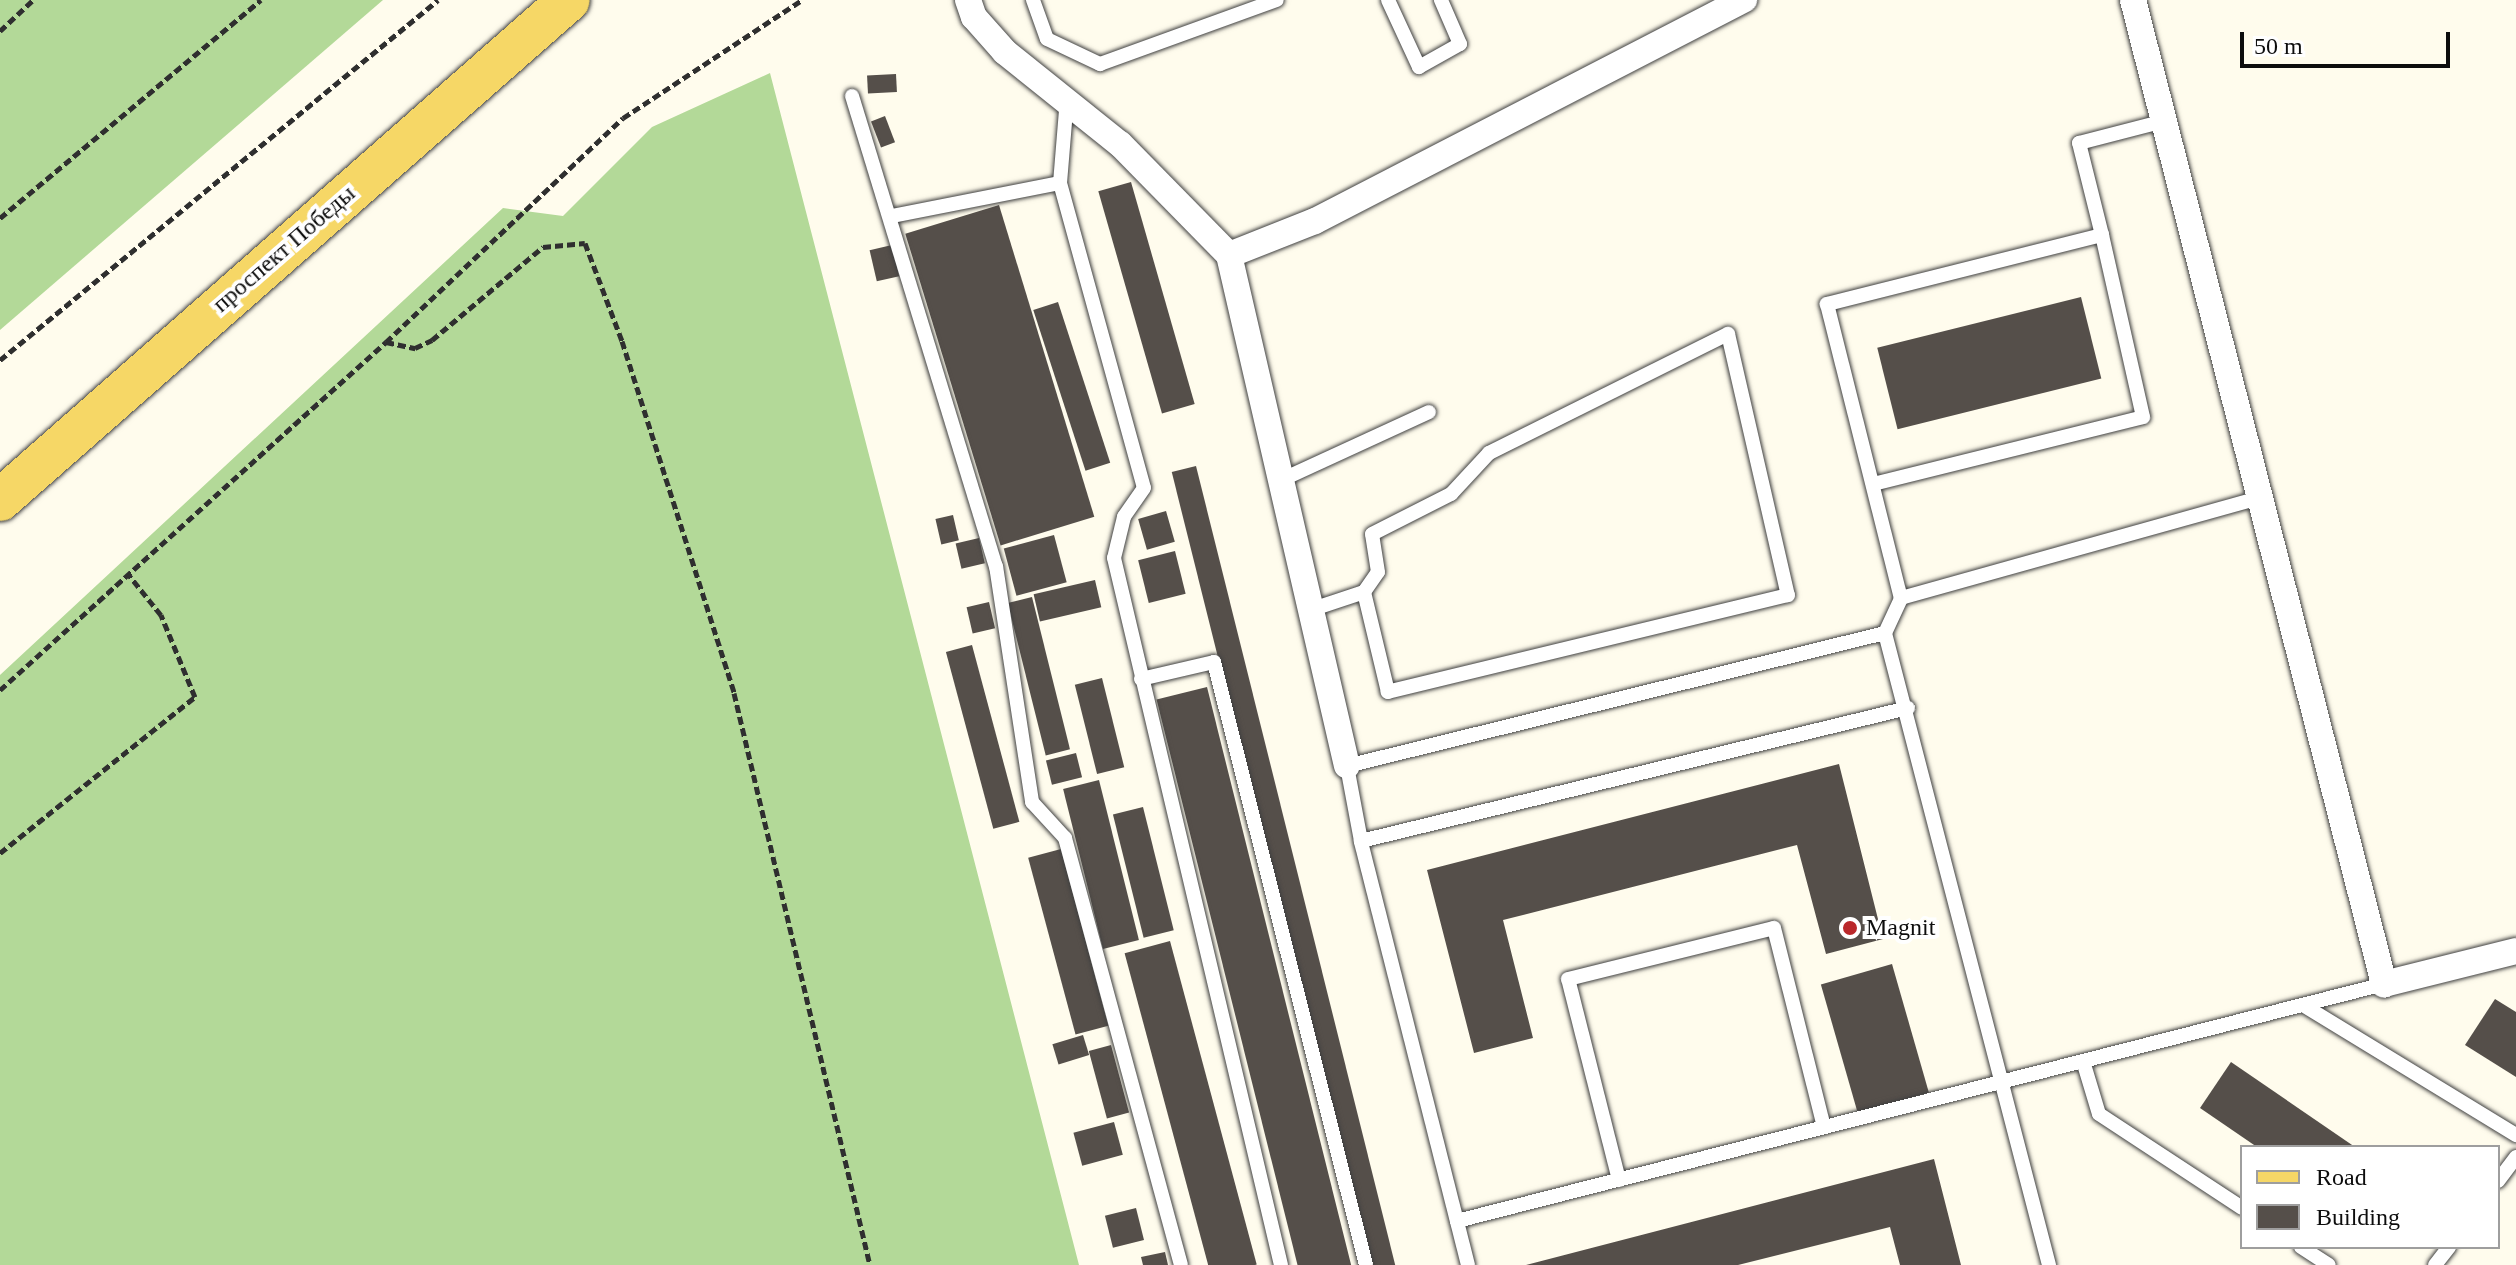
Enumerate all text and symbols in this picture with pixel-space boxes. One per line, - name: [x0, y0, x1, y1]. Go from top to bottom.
- scale bar: [2244, 16, 2454, 66]
- text: 50 m: [2254, 33, 2303, 59]
- street label: проспект Победы: [207, 179, 361, 319]
- place label: Magnit: [1866, 914, 1935, 942]
- marker: Magnit: [1841, 919, 1859, 937]
- legend: [2240, 1145, 2500, 1249]
- text: Road: [2316, 1164, 2367, 1190]
- text: Building: [2316, 1204, 2400, 1230]

